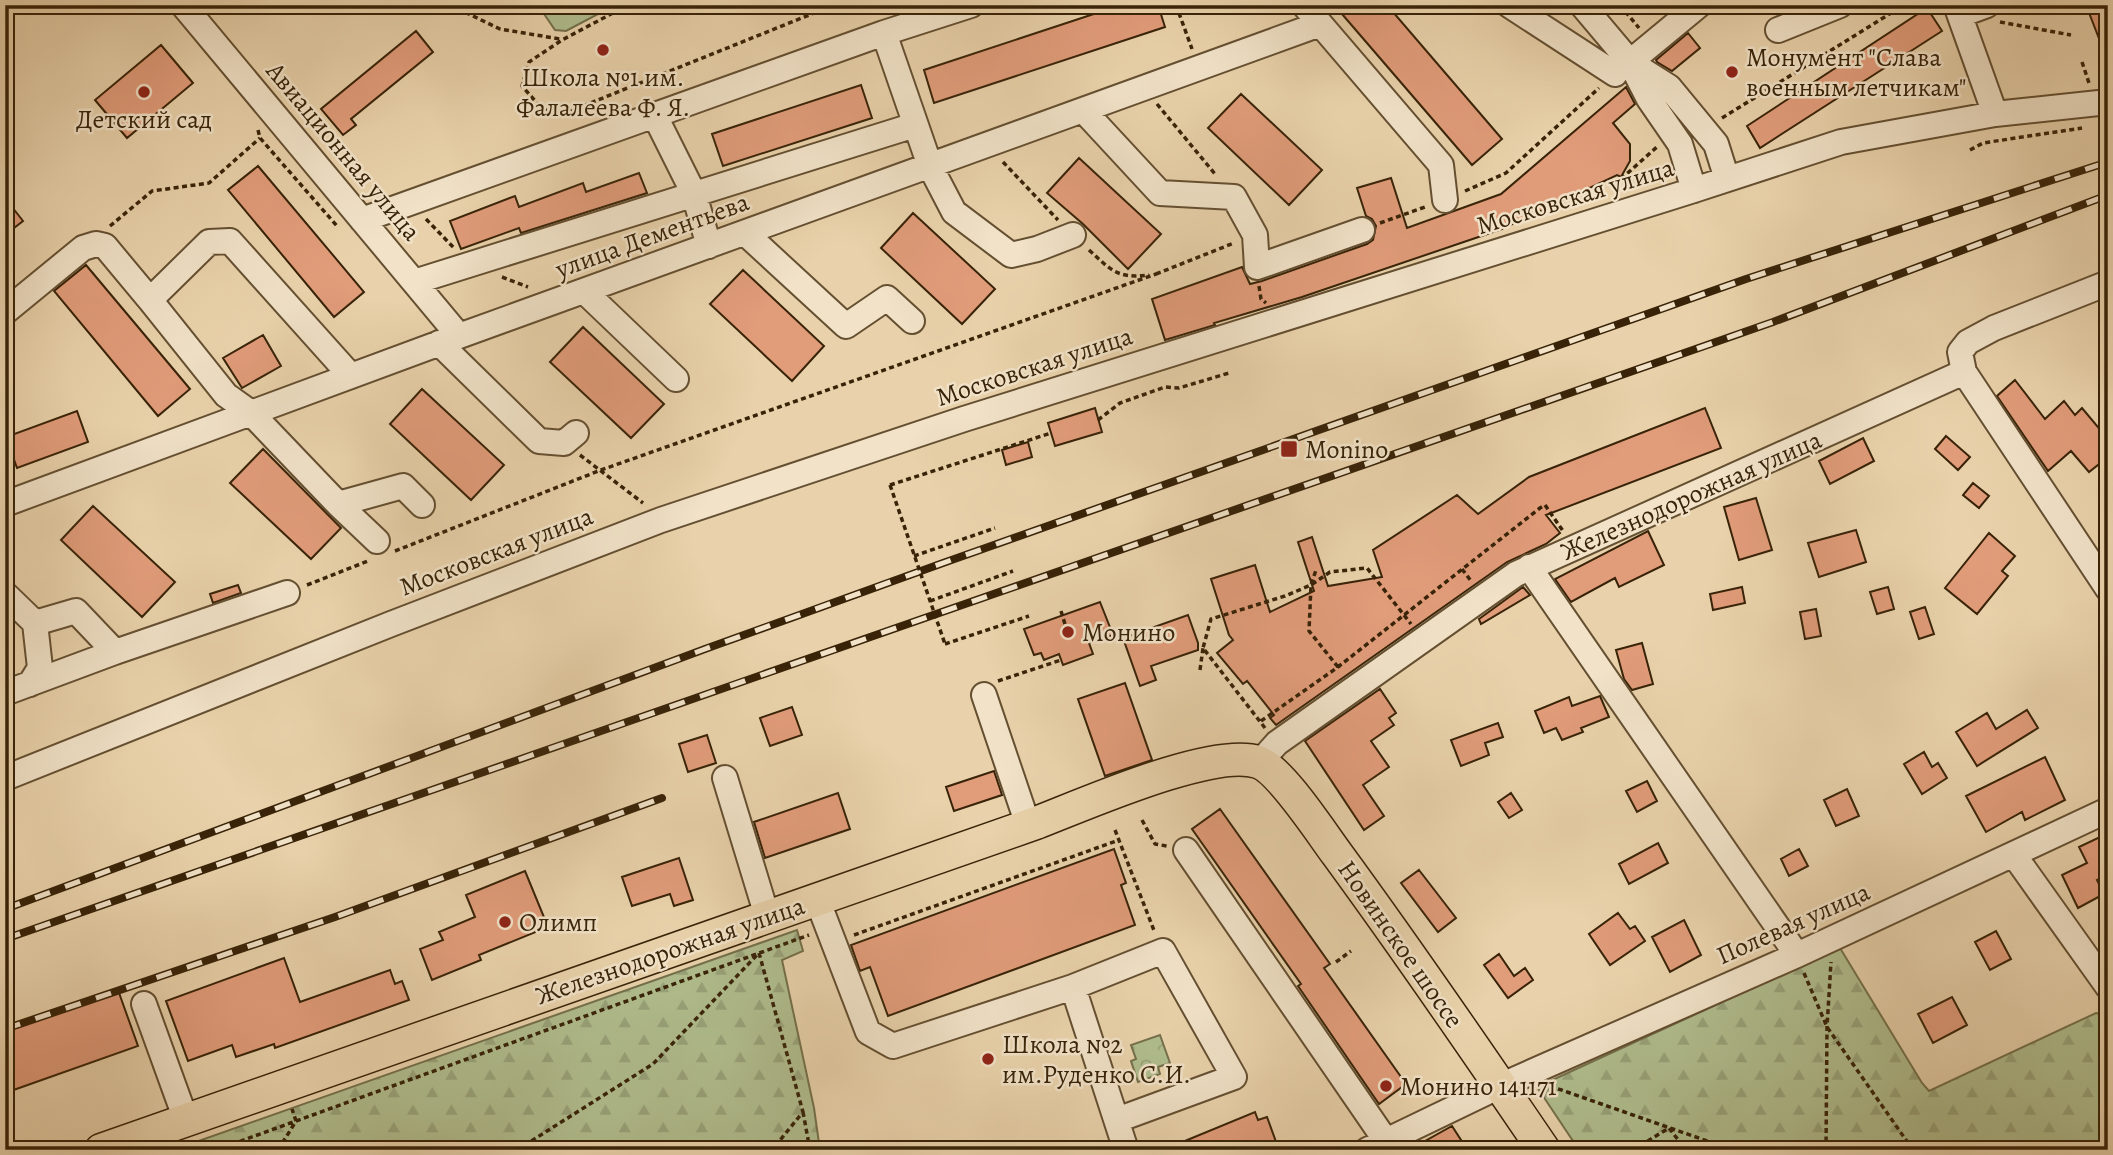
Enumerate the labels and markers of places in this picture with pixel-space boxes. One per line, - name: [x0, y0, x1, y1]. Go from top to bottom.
- place label: Монумент "Слава военным летчикам": [1746, 40, 1966, 105]
- marker: Школа №1 им. Фалалеева Ф. Я.: [595, 42, 611, 58]
- place label: Школа №1 им. Фалалеева Ф. Я.: [516, 60, 690, 125]
- marker: Монумент "Слава военным летчикам": [1724, 64, 1740, 80]
- marker: Детский сад: [136, 84, 152, 100]
- place label: Детский сад: [76, 102, 212, 137]
- place label: Monino: [1305, 432, 1388, 467]
- marker: Monino: [1279, 439, 1299, 459]
- place label: Монино: [1082, 615, 1175, 650]
- marker: Монино: [1060, 624, 1076, 640]
- place label: Олимп: [519, 905, 597, 940]
- marker: Олимп: [497, 914, 513, 930]
- place label: Школа №2 им.Руденко С.И.: [1002, 1027, 1191, 1092]
- marker: Школа №2 им.Руденко С.И.: [980, 1051, 996, 1067]
- place label: Монино 141171: [1400, 1069, 1557, 1104]
- marker: Монино 141171: [1378, 1078, 1394, 1094]

